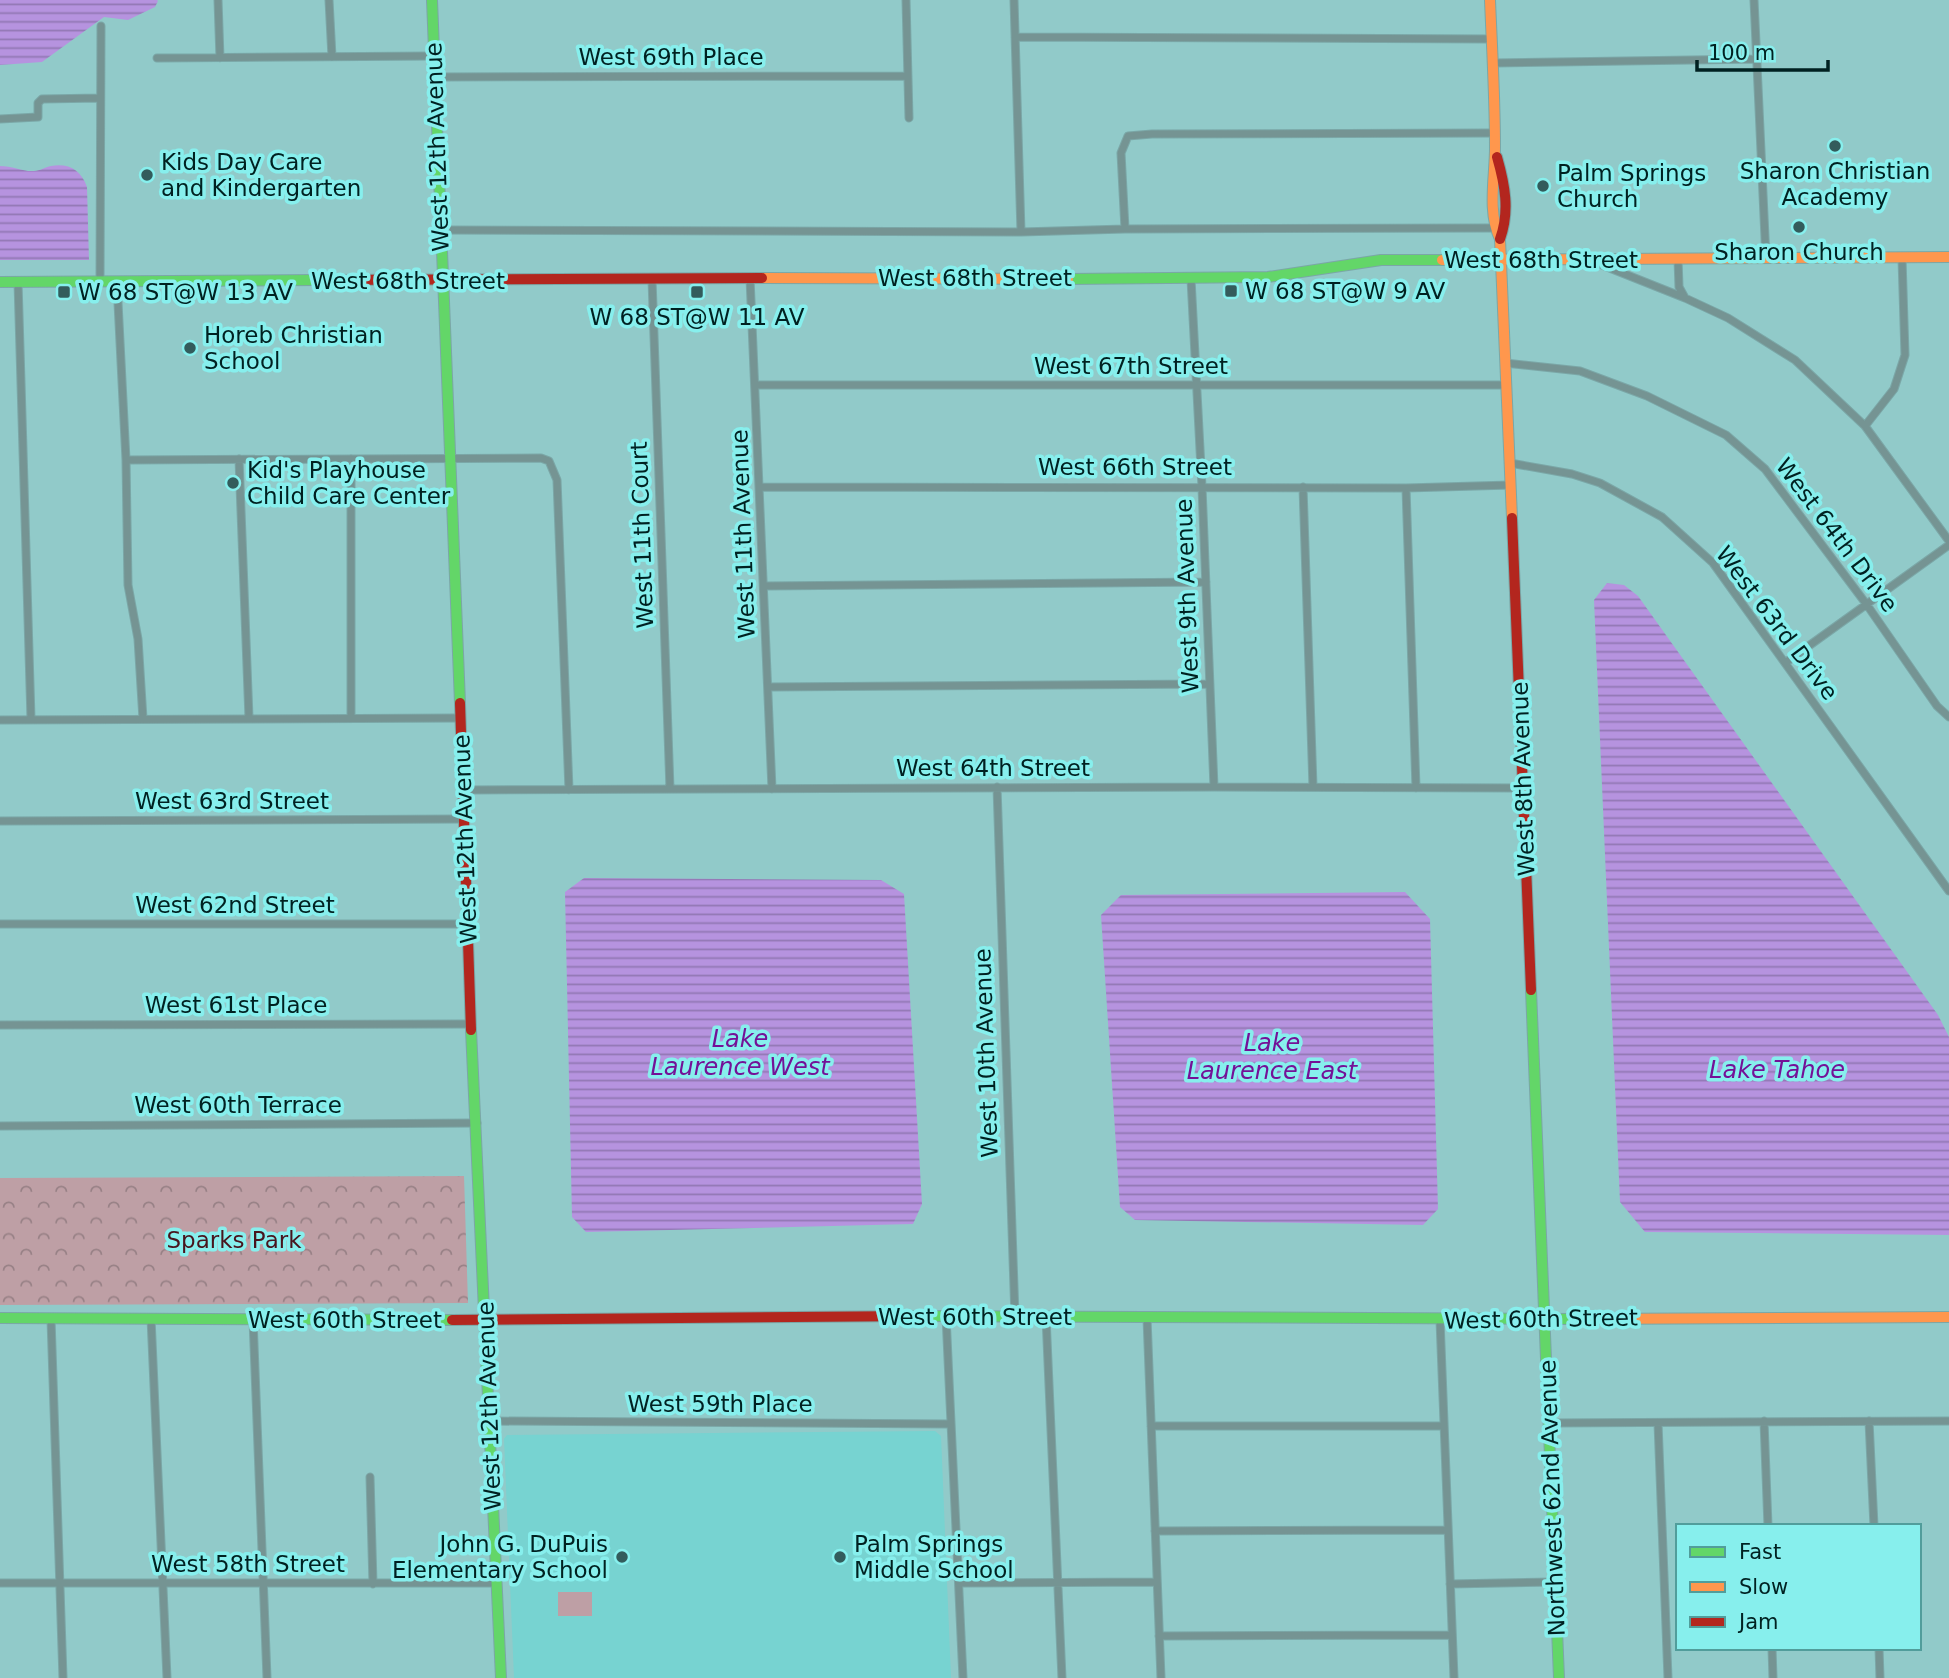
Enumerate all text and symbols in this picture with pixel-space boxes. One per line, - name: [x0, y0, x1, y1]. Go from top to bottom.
- scale bar: [1697, 28, 1828, 72]
- text: 100 m: [1708, 41, 1775, 65]
- street label: West 12th Avenue: [420, 42, 454, 252]
- street label: West 69th Place: [578, 44, 764, 70]
- marker: Sharon Christian Academy: [1827, 138, 1843, 154]
- place label: Kids Day Care and Kindergarten: [161, 149, 361, 201]
- place label: Sharon Christian Academy: [1740, 158, 1930, 210]
- place label: Palm Springs Church: [1557, 160, 1706, 212]
- marker: Kids Day Care and Kindergarten: [139, 167, 155, 183]
- marker: Palm Springs Church: [1535, 178, 1551, 194]
- marker: Sharon Church: [1791, 219, 1807, 235]
- place label: Sharon Church: [1714, 239, 1884, 265]
- street label: West 68th Street: [1444, 247, 1638, 273]
- street label: West 68th Street: [878, 265, 1072, 291]
- street label: West 68th Street: [311, 268, 505, 294]
- place label: W 68 ST@W 9 AV: [1245, 278, 1446, 304]
- place label: W 68 ST@W 13 AV: [78, 279, 293, 305]
- marker: W 68 ST@W 9 AV: [1223, 283, 1239, 299]
- marker: W 68 ST@W 13 AV: [56, 284, 72, 300]
- marker: W 68 ST@W 11 AV: [689, 284, 705, 300]
- place label: W 68 ST@W 11 AV: [590, 304, 805, 330]
- place label: Horeb Christian School: [204, 322, 383, 374]
- marker: Horeb Christian School: [182, 340, 198, 356]
- street label: West 67th Street: [1034, 353, 1228, 379]
- street label: West 11th Avenue: [726, 429, 760, 639]
- street label: West 11th Court: [626, 441, 658, 629]
- street label: West 64th Drive: [1771, 453, 1903, 617]
- street label: West 66th Street: [1038, 454, 1232, 480]
- place label: Kid's Playhouse Child Care Center: [247, 457, 451, 509]
- marker: Kid's Playhouse Child Care Center: [225, 475, 241, 491]
- street label: West 9th Avenue: [1171, 498, 1203, 694]
- street label: West 63rd Drive: [1711, 541, 1843, 705]
- street label: West 8th Avenue: [1507, 681, 1539, 877]
- street label: West 12th Avenue: [448, 734, 482, 944]
- street label: West 64th Street: [896, 755, 1090, 781]
- street label: West 63rd Street: [135, 788, 329, 814]
- street label: West 62nd Street: [135, 892, 335, 918]
- street label: West 10th Avenue: [969, 948, 1003, 1158]
- street label: West 61st Place: [145, 992, 327, 1018]
- water label: Lake Laurence West: [650, 1025, 831, 1081]
- water label: Lake Laurence East: [1187, 1029, 1359, 1085]
- water label: Lake Tahoe: [1709, 1056, 1845, 1084]
- street label: West 60th Terrace: [134, 1092, 342, 1118]
- park label: Sparks Park: [166, 1227, 302, 1253]
- street label: West 12th Avenue: [472, 1301, 506, 1511]
- street label: West 60th Street: [878, 1304, 1072, 1330]
- street label: West 60th Street: [1444, 1304, 1638, 1334]
- street label: West 60th Street: [248, 1307, 442, 1333]
- street label: Northwest 62nd Avenue: [1534, 1359, 1570, 1637]
- street label: West 59th Place: [627, 1391, 813, 1417]
- legend: [1676, 1524, 1921, 1650]
- place label: John G. DuPuis Elementary School: [392, 1531, 608, 1583]
- place label: Palm Springs Middle School: [854, 1531, 1014, 1583]
- text: Fast: [1739, 1540, 1781, 1564]
- marker: John G. DuPuis Elementary School: [614, 1549, 630, 1565]
- marker: Palm Springs Middle School: [832, 1549, 848, 1565]
- street label: West 58th Street: [151, 1551, 345, 1577]
- text: Slow: [1739, 1575, 1788, 1599]
- text: Jam: [1737, 1610, 1779, 1634]

